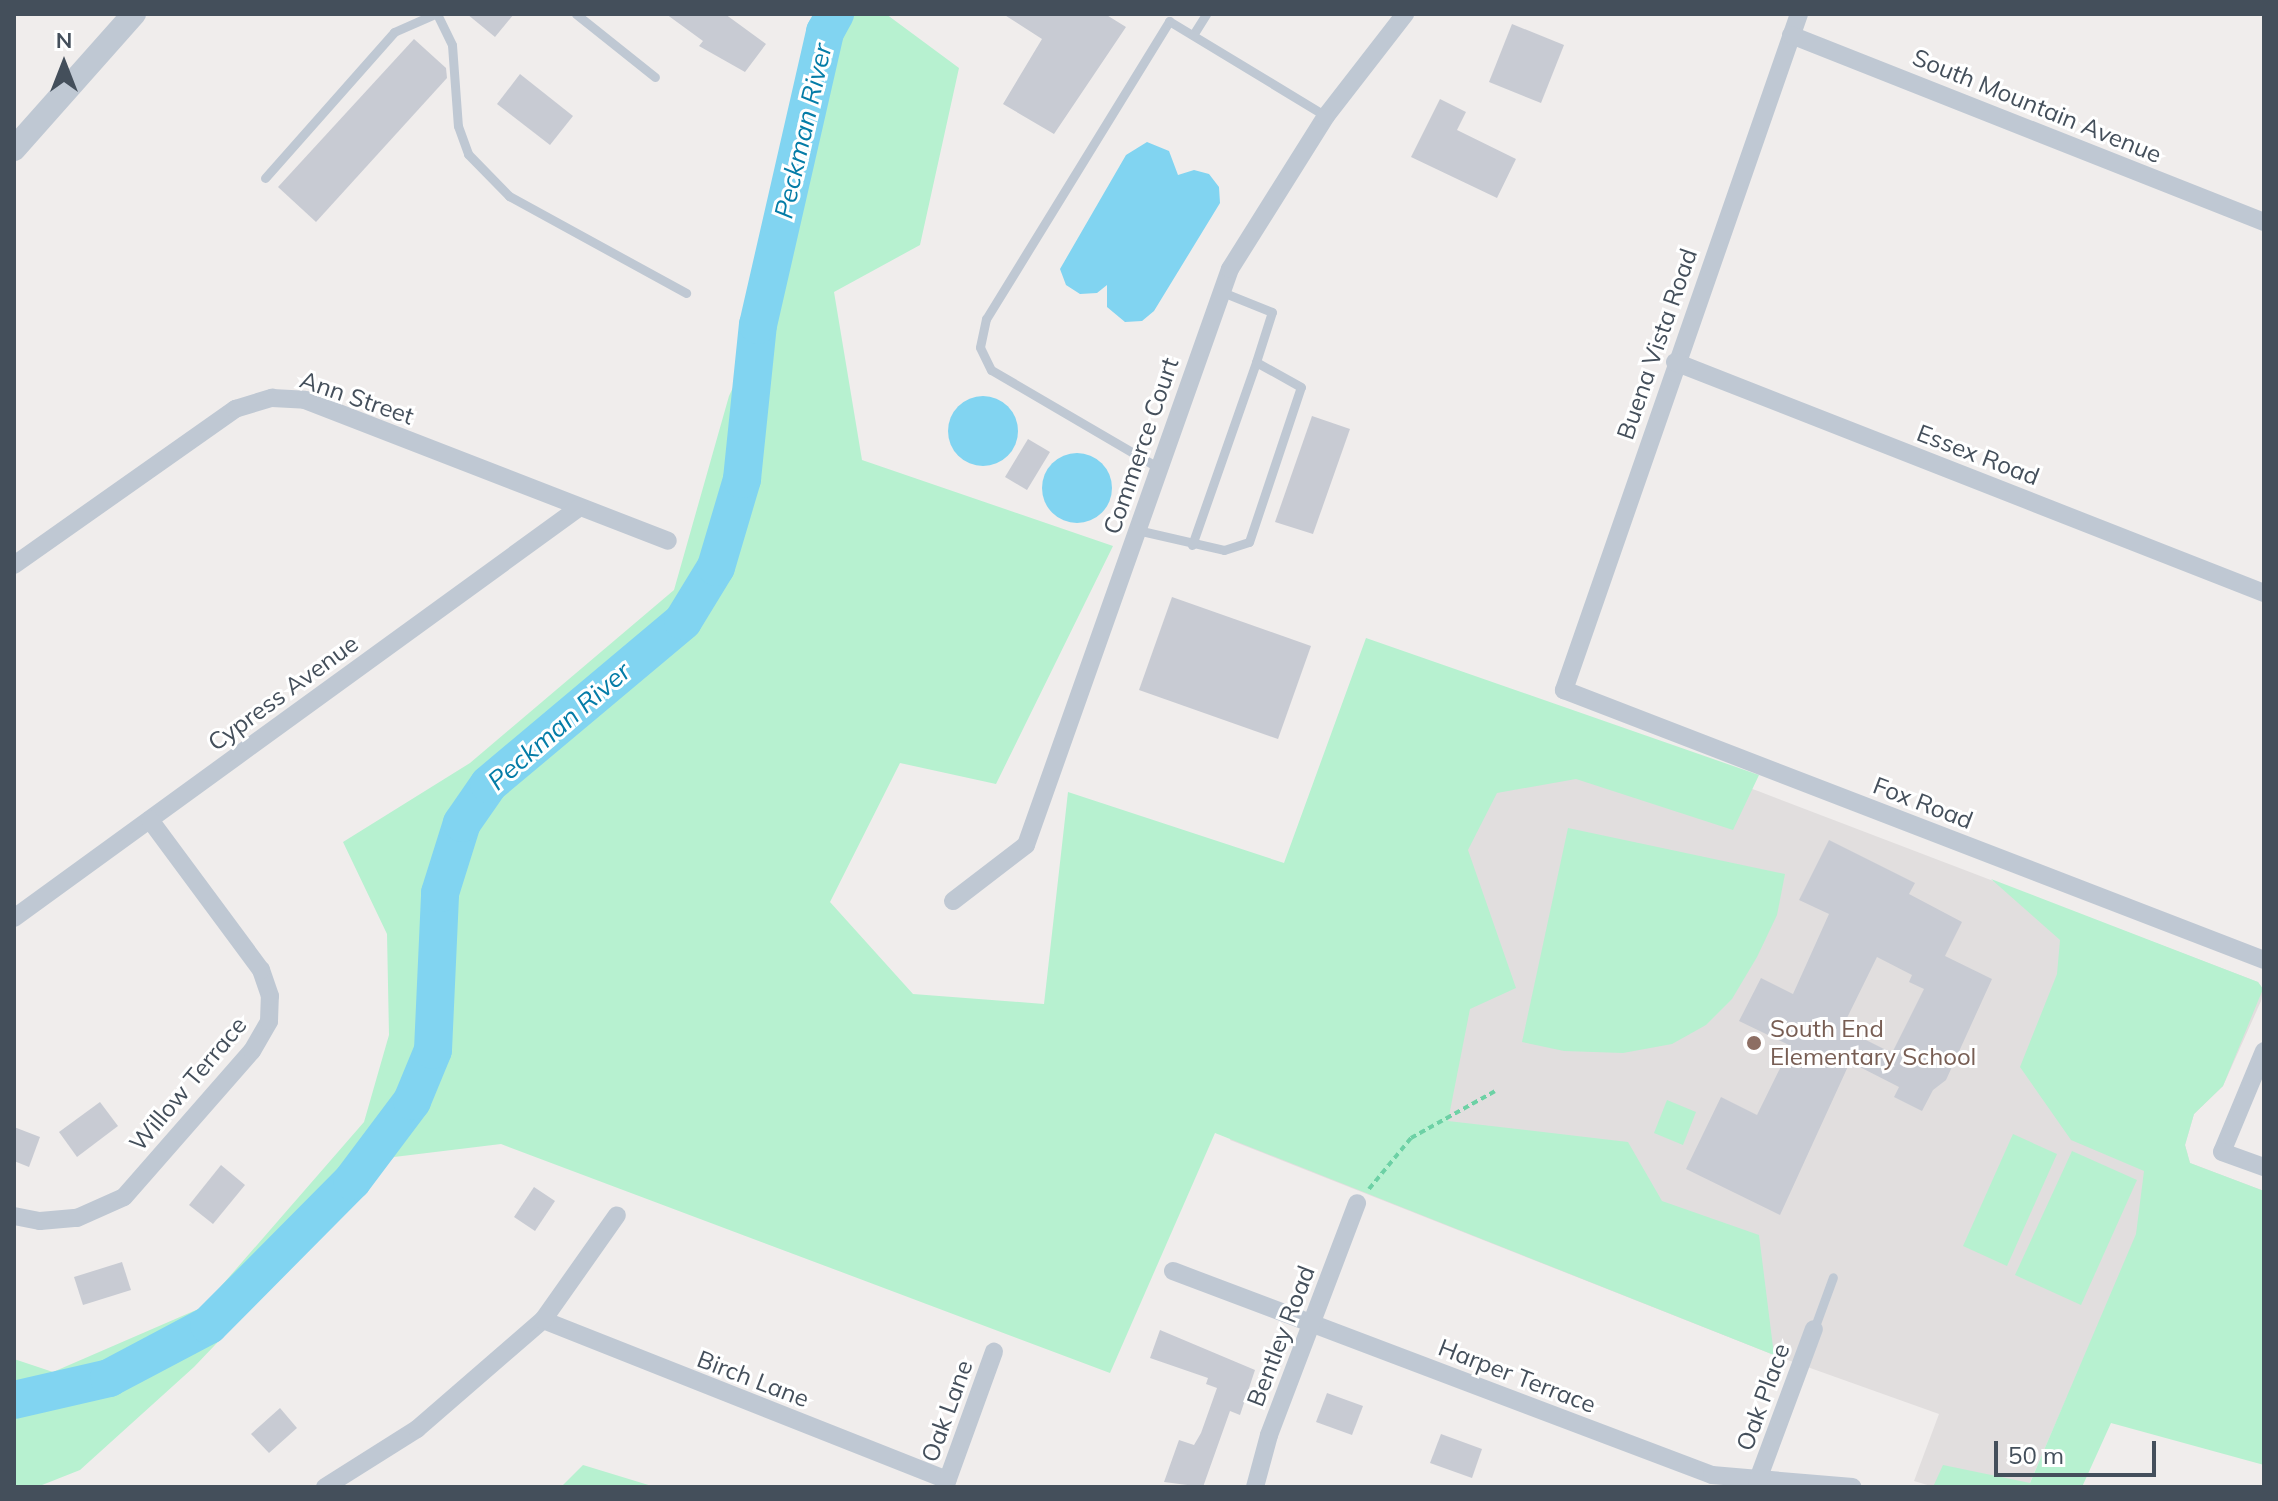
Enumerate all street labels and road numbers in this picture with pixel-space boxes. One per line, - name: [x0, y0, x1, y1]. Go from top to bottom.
- street label: South Mountain Avenue: [1908, 43, 2166, 169]
- street label: Buena Vista Road: [1611, 245, 1703, 443]
- street label: Commerce Court: [1097, 354, 1185, 538]
- street label: Ann Street: [296, 365, 418, 431]
- street label: Essex Road: [1913, 419, 2043, 491]
- street label: Cypress Avenue: [202, 629, 364, 757]
- street label: Fox Road: [1869, 771, 1977, 835]
- street label: Willow Terrace: [123, 1011, 253, 1157]
- street label: Bentley Road: [1241, 1262, 1321, 1410]
- street label: Harper Terrace: [1434, 1333, 1600, 1419]
- street label: Oak Place: [1730, 1339, 1796, 1455]
- street label: Birch Lane: [693, 1345, 813, 1413]
- street label: Oak Lane: [915, 1356, 979, 1466]

